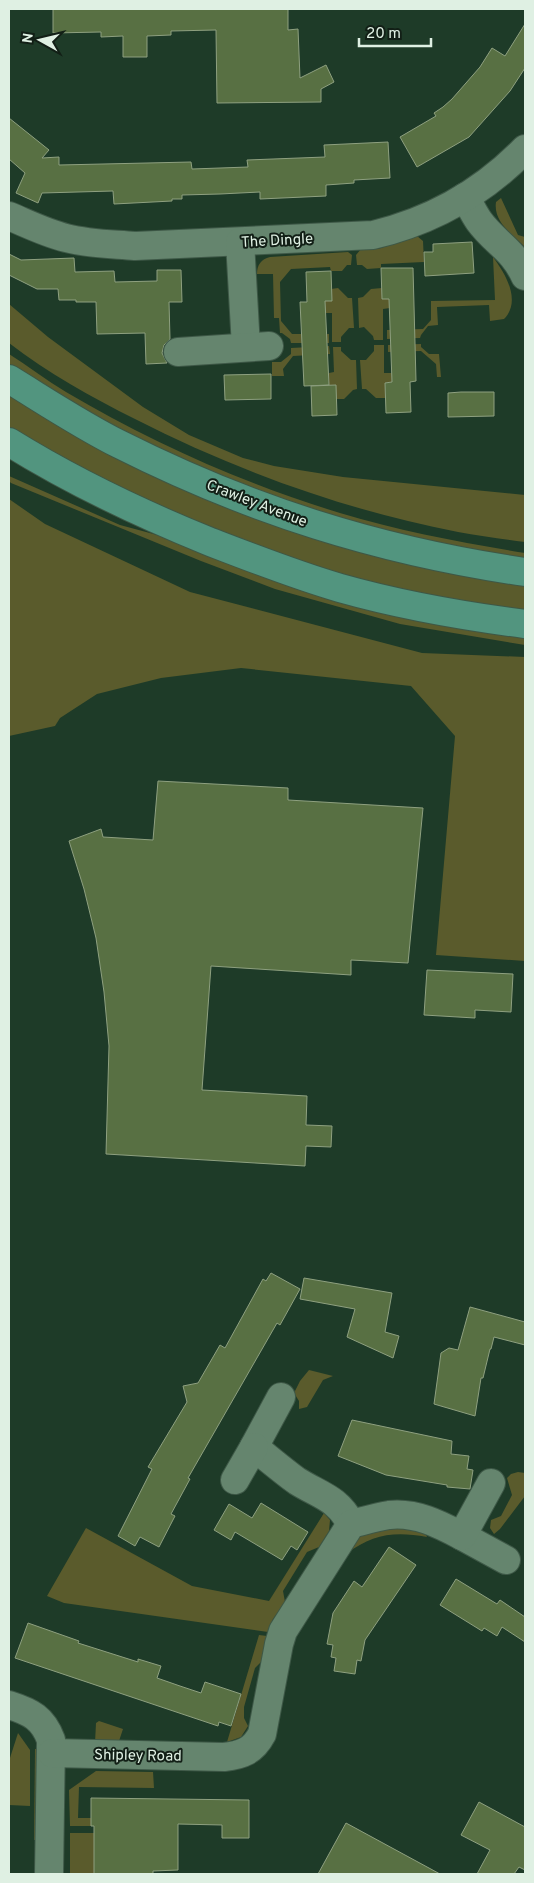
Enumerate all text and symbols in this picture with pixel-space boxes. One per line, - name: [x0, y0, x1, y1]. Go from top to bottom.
- north arrow: [15, 15, 65, 65]
- scale bar: [359, 15, 432, 47]
- text: 20 m: [366, 25, 401, 44]
- text: N: [19, 32, 38, 45]
- street label: The Dingle: [241, 230, 314, 253]
- street label: Crawley Avenue: [203, 476, 310, 532]
- street label: Shipley Road: [94, 1746, 182, 1767]

